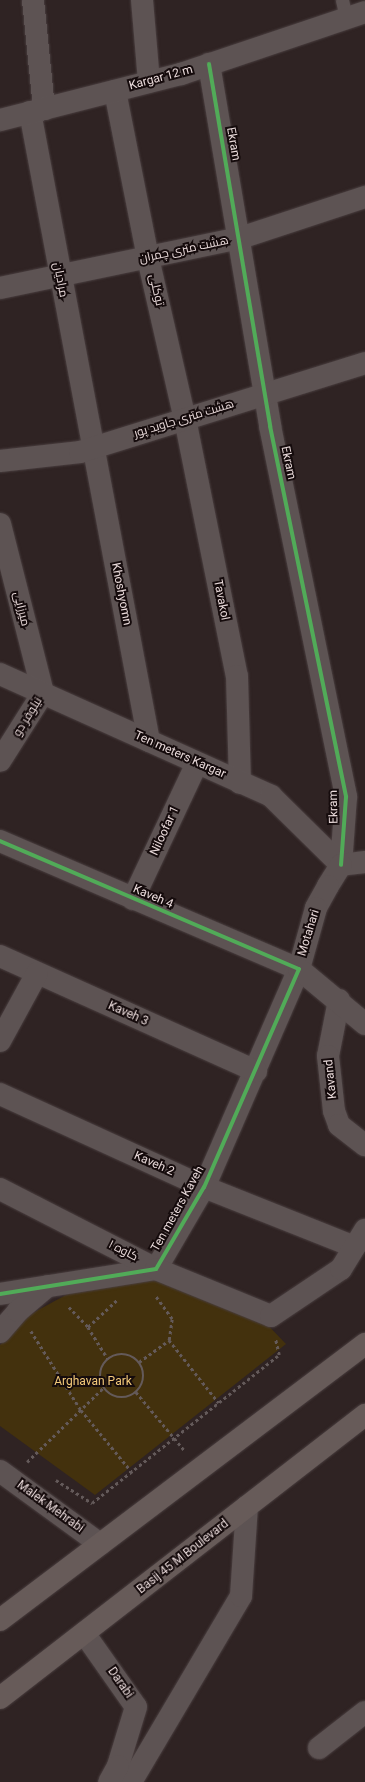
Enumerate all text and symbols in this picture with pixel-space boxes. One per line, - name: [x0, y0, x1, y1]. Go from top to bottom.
- street label: Kargar 12 m: [128, 63, 194, 93]
- street label: Ekram: [223, 126, 243, 162]
- street label: هشت متری چمران: [138, 234, 230, 266]
- street label: مرادیان: [50, 261, 70, 299]
- street label: توکلی: [145, 273, 167, 307]
- street label: هشت متری جاوید پور: [132, 397, 236, 441]
- street label: Ekram: [277, 445, 299, 481]
- street label: Khoshyomn: [108, 562, 134, 626]
- street label: Tavakol: [210, 578, 232, 622]
- street label: میرزایی: [10, 590, 32, 628]
- street label: نیلوفر دو: [10, 695, 46, 739]
- street label: Ten meters Kargar: [132, 728, 228, 782]
- street label: Ekram: [327, 790, 341, 824]
- street label: Niloofar 1: [147, 804, 183, 858]
- street label: Kaveh 4: [131, 882, 175, 912]
- street label: Motahari: [295, 908, 323, 958]
- street label: Kaveh 3: [106, 999, 150, 1029]
- street label: Kavand: [322, 1059, 340, 1099]
- street label: Kaveh 2: [132, 1149, 176, 1179]
- street label: Ten meters Kaveh: [149, 1164, 207, 1254]
- street label: کاوه ۱: [106, 1237, 140, 1265]
- park label: Arghavan Park: [54, 1375, 132, 1389]
- street label: Malek Mehrabi: [14, 1478, 86, 1536]
- street label: Basij 45 M Boulevard: [134, 1517, 232, 1597]
- street label: Darabi: [104, 1665, 136, 1701]

